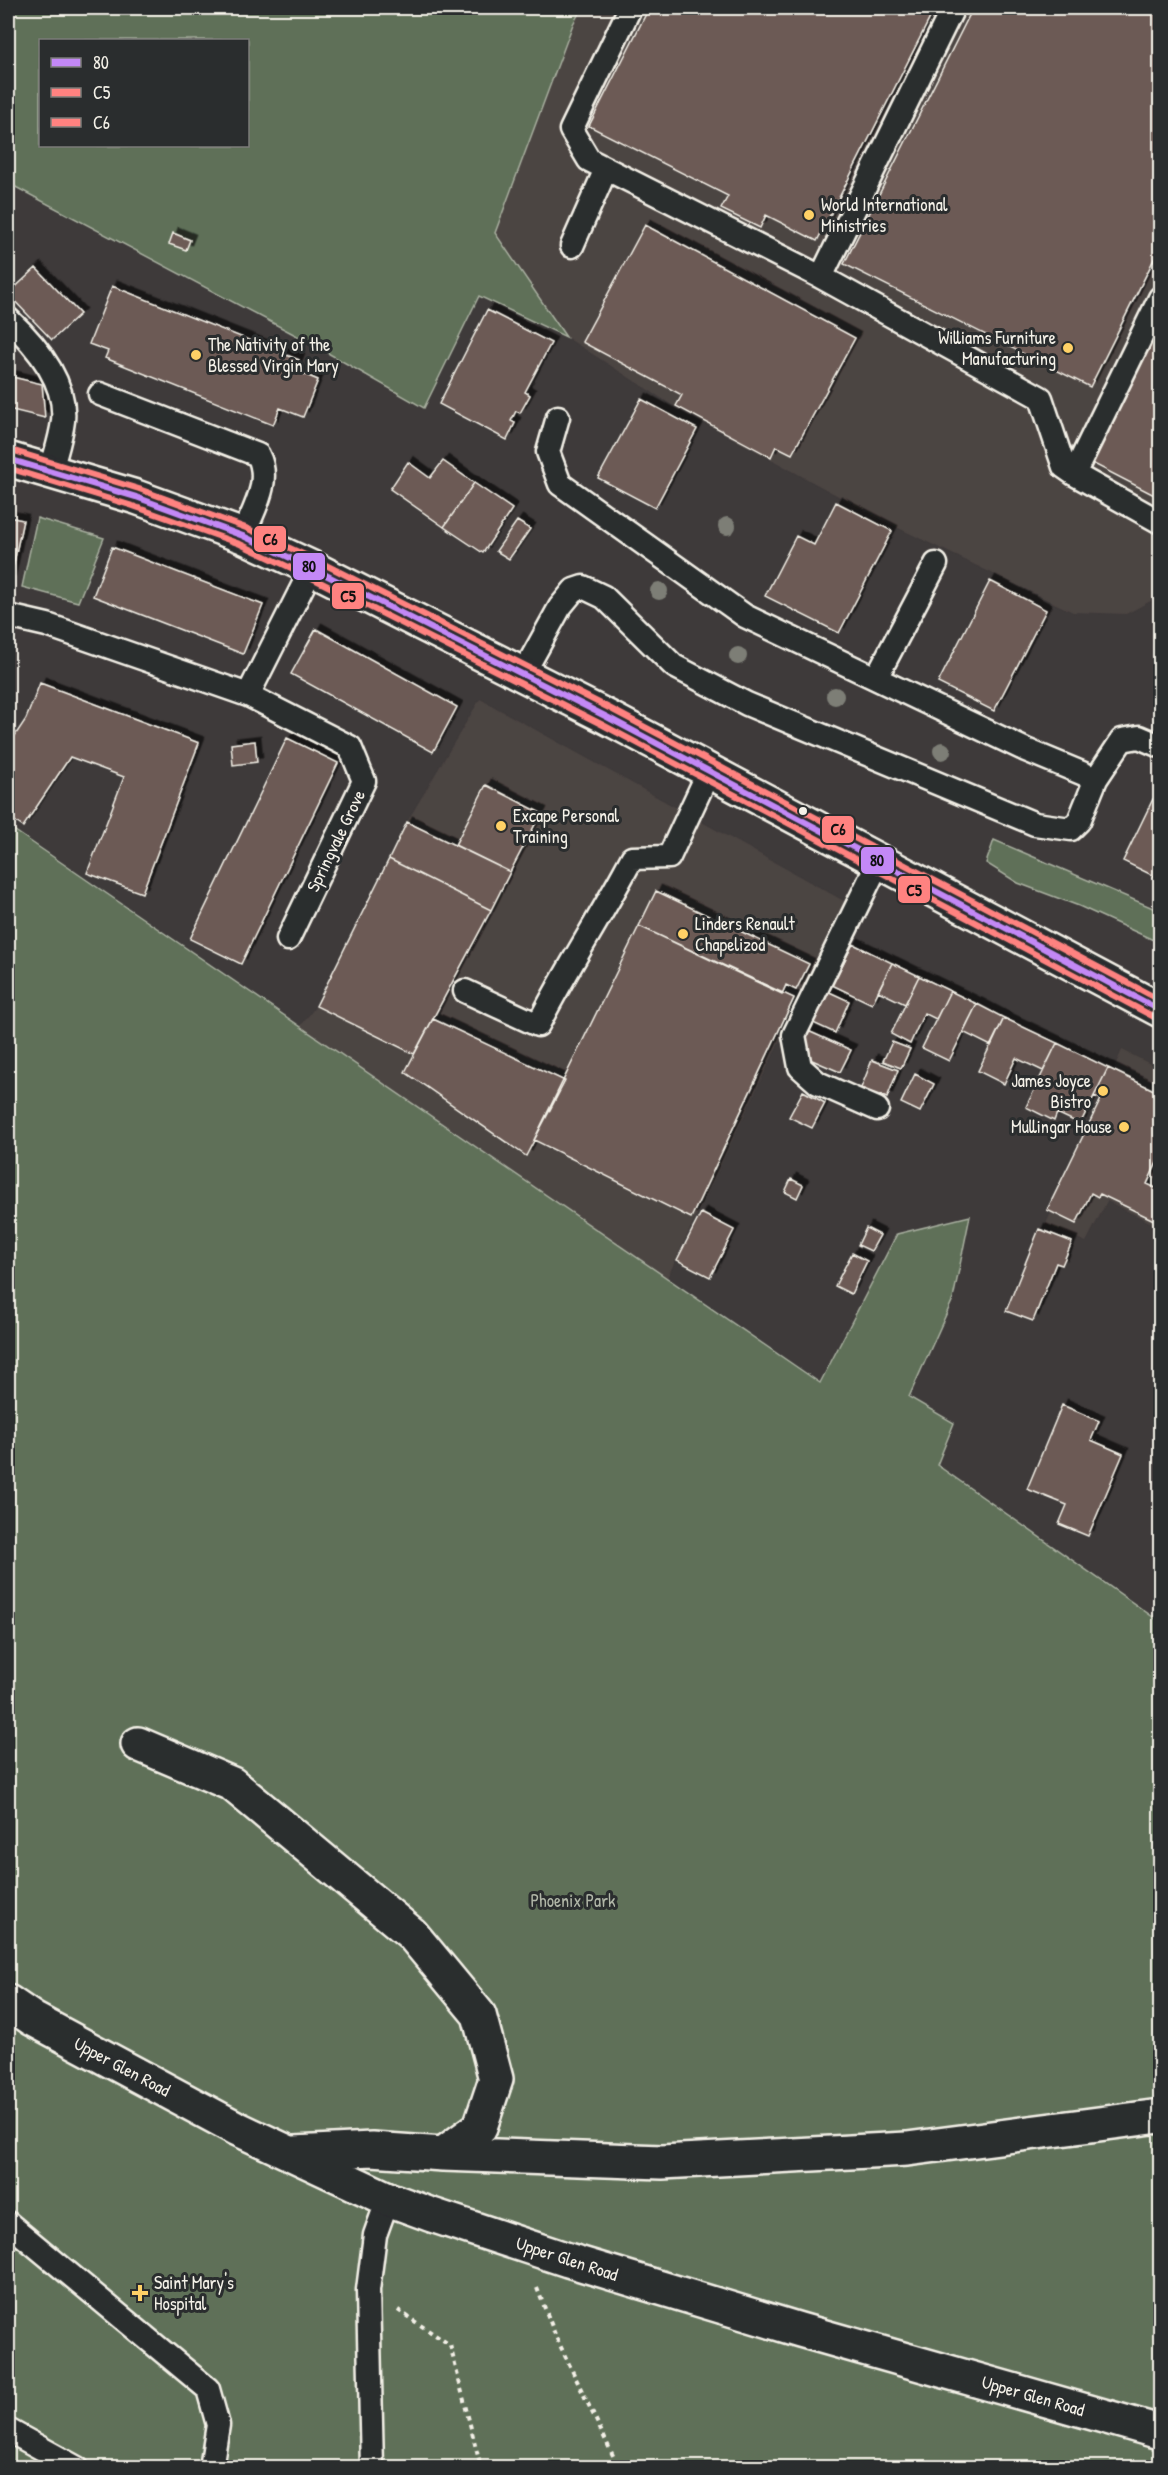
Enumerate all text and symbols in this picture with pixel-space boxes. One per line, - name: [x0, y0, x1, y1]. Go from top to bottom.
- legend: [39, 39, 249, 147]
- text: 80: [93, 50, 109, 75]
- text: C5: [93, 80, 111, 105]
- text: C6: [93, 110, 110, 135]
- place label: World International Ministries: [821, 192, 948, 238]
- marker: World International Ministries: [802, 208, 816, 222]
- place label: Williams Furniture Manufacturing: [938, 325, 1056, 371]
- place label: The Nativity of the Blessed Virgin Mary: [208, 332, 339, 378]
- marker: Williams Furniture Manufacturing: [1061, 341, 1075, 355]
- marker: The Nativity of the Blessed Virgin Mary: [189, 348, 203, 362]
- line badge: C6: [253, 525, 287, 553]
- text: C6: [262, 528, 278, 550]
- line badge: 80: [292, 552, 326, 581]
- text: 80: [302, 555, 316, 577]
- line badge: C5: [331, 582, 365, 610]
- text: C5: [340, 585, 356, 607]
- street label: Springvale Grove: [300, 786, 371, 896]
- place label: Excape Personal Training: [513, 803, 619, 849]
- unlabelled marker: [797, 805, 809, 817]
- line badge: C6: [821, 815, 855, 844]
- text: C6: [830, 818, 846, 840]
- marker: Excape Personal Training: [494, 819, 508, 833]
- line badge: 80: [860, 846, 895, 875]
- text: 80: [870, 849, 884, 871]
- line badge: C5: [897, 875, 931, 904]
- text: C5: [906, 879, 922, 901]
- place label: Linders Renault Chapelizod: [695, 911, 796, 957]
- marker: Linders Renault Chapelizod: [676, 927, 690, 941]
- place label: James Joyce Bistro: [1011, 1068, 1091, 1114]
- marker: James Joyce Bistro: [1096, 1084, 1110, 1098]
- place label: Mullingar House: [1011, 1114, 1112, 1139]
- marker: Mullingar House: [1117, 1120, 1131, 1134]
- park label: Phoenix Park: [530, 1888, 616, 1913]
- street label: Upper Glen Road: [70, 2031, 175, 2102]
- street label: Upper Glen Road: [513, 2230, 621, 2287]
- place label: Saint Mary's Hospital: [154, 2270, 234, 2316]
- marker: Saint Mary's Hospital: [131, 2284, 149, 2302]
- street label: Upper Glen Road: [979, 2369, 1087, 2422]

